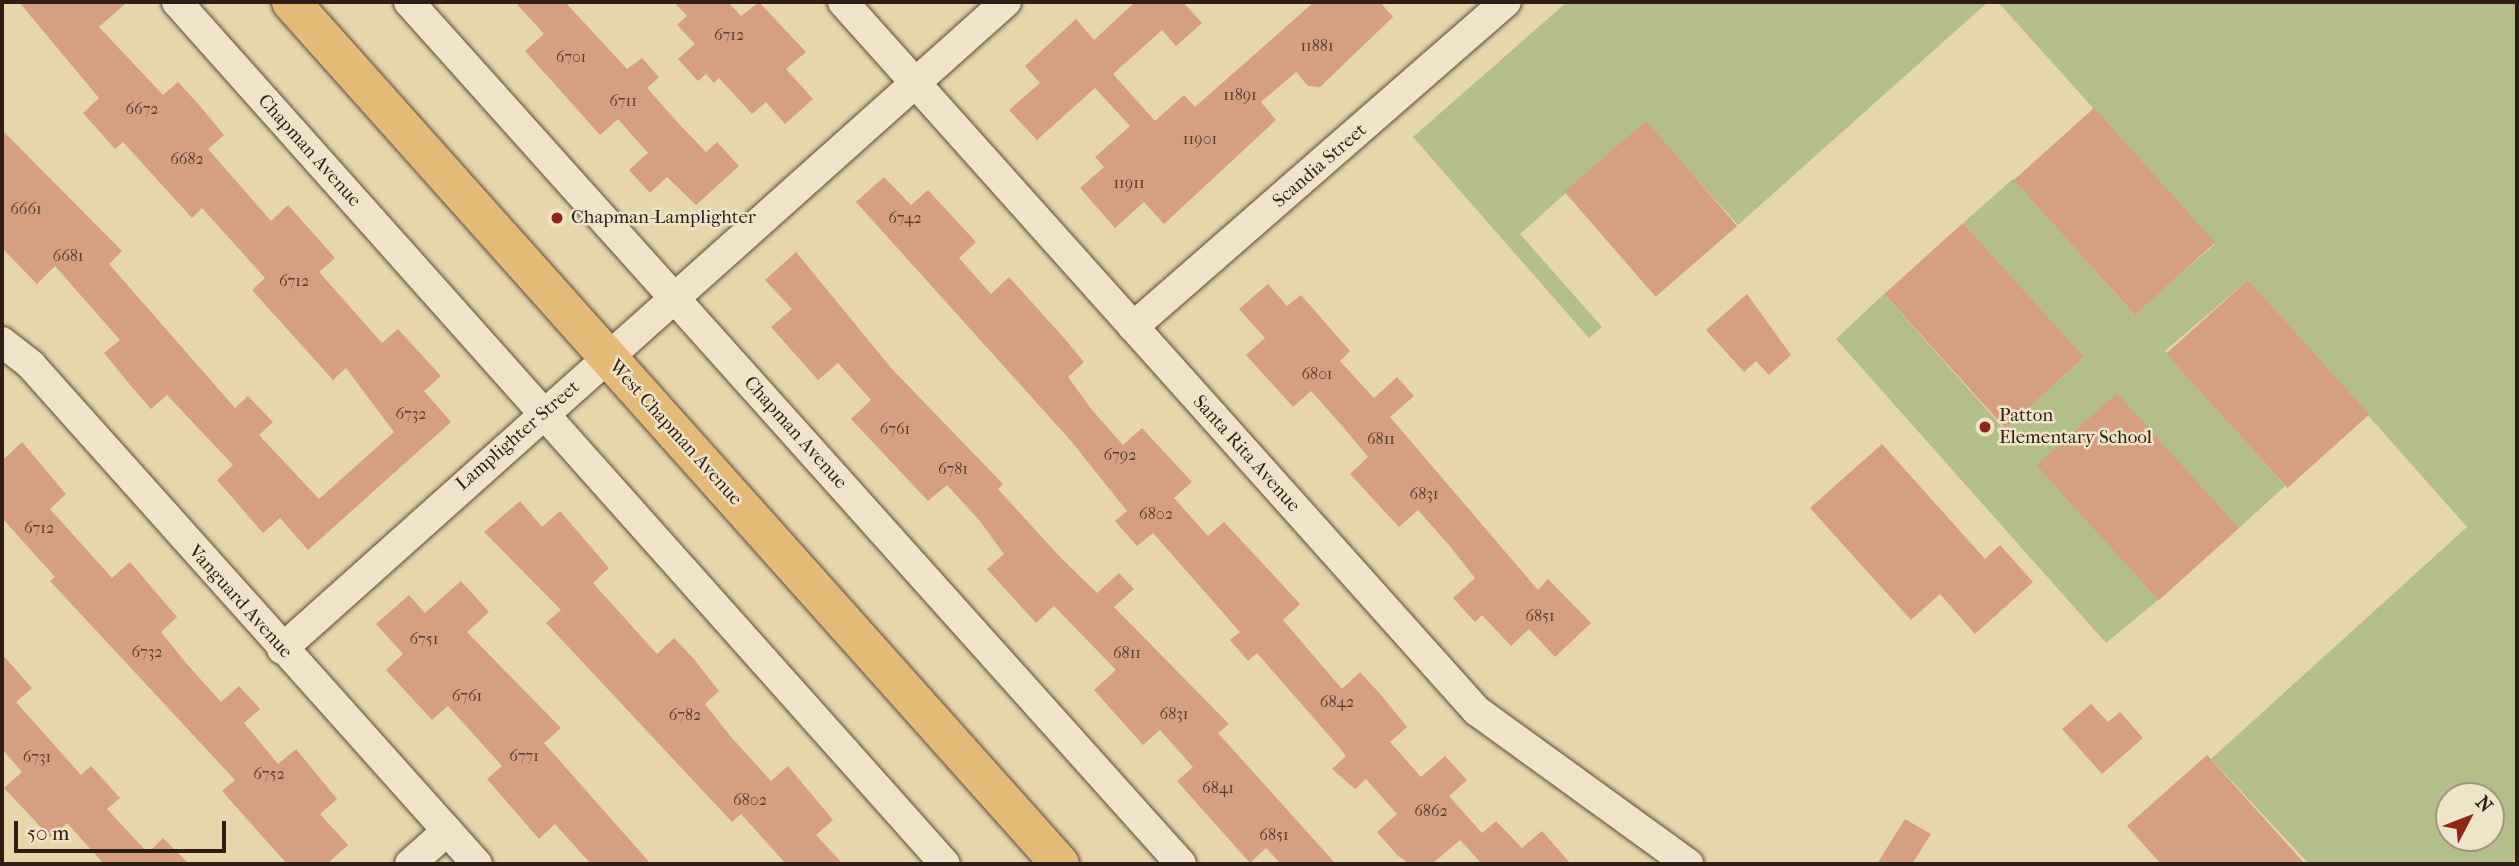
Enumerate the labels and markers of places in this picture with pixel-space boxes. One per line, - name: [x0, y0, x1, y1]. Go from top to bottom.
- place label: Chapman-Lamplighter: [571, 207, 756, 229]
- marker: Chapman-Lamplighter: [549, 210, 565, 226]
- place label: Patton Elementary School: [1999, 405, 2152, 449]
- marker: Patton Elementary School: [1977, 419, 1993, 435]

